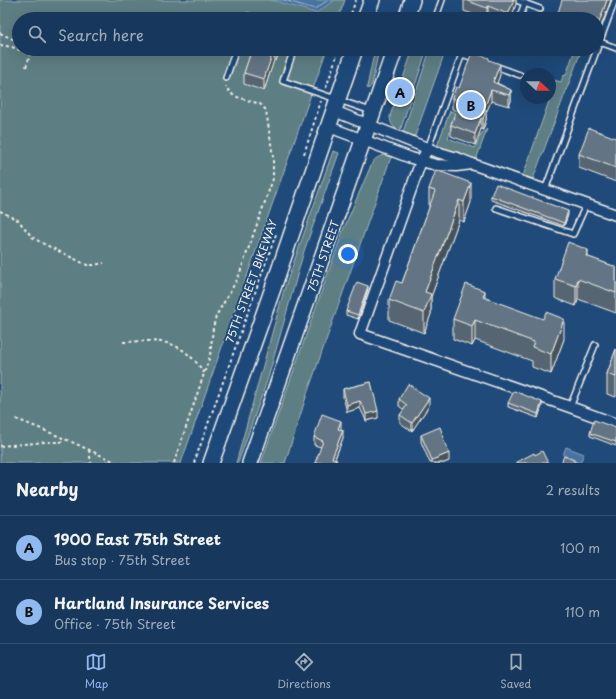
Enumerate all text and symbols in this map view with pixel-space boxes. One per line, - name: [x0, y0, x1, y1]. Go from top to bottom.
- search box: [12, 12, 604, 56]
- icon: search: [26, 23, 48, 45]
- text: Search here: [58, 23, 144, 46]
- north arrow: [520, 68, 556, 104]
- pin: A: [387, 77, 413, 107]
- pin: B: [458, 90, 484, 120]
- street label: 75TH STREET BIKEWAY: [221, 217, 281, 345]
- street label: 75TH STREET: [303, 218, 343, 294]
- your location: [338, 244, 358, 264]
- text: Nearby: [16, 476, 78, 502]
- text: 2 results: [546, 480, 600, 499]
- text: 1900 East 75th Street: [54, 527, 221, 550]
- text: A: [24, 538, 34, 557]
- text: 100 m: [560, 538, 600, 557]
- text: Bus stop · 75th Street: [54, 550, 190, 569]
- text: Hartland Insurance Services: [54, 591, 269, 614]
- text: B: [25, 602, 33, 621]
- text: 110 m: [565, 602, 600, 621]
- text: Office · 75th Street: [54, 614, 176, 633]
- tab: Map: [85, 651, 108, 692]
- tab: Directions: [277, 651, 331, 692]
- tab: Saved: [500, 651, 531, 692]

